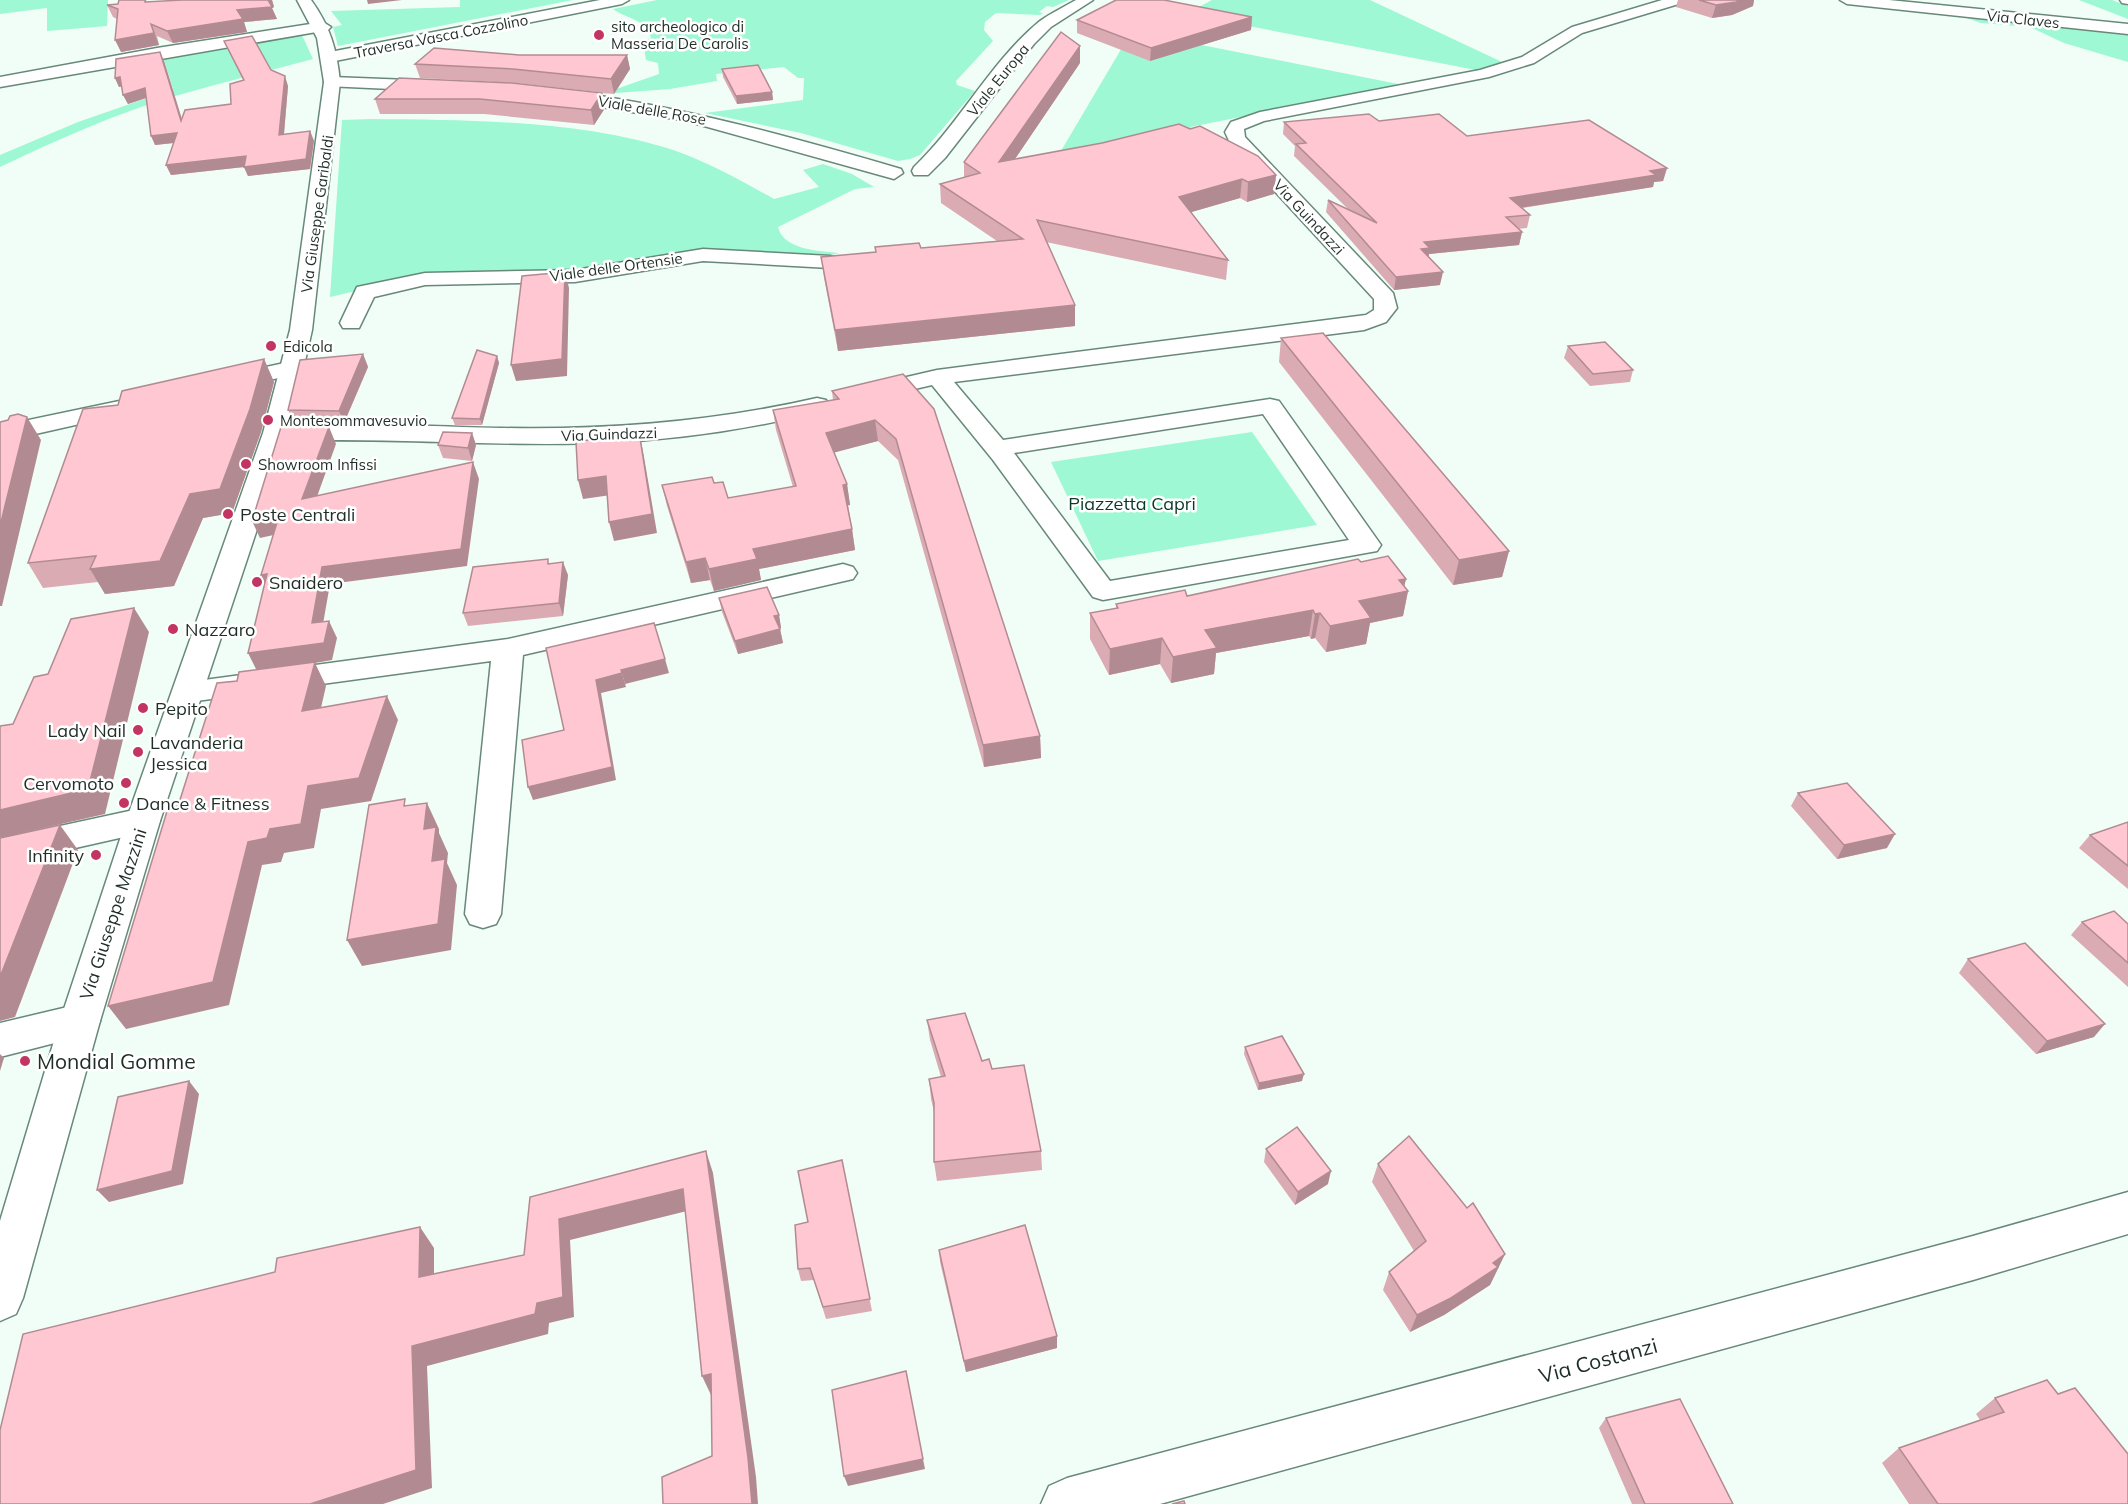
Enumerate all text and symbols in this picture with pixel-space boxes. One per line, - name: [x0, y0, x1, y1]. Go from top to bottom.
- street label: Via Claves: [1986, 6, 2060, 32]
- street label: Traversa Vasca Cozzolino: [352, 10, 530, 62]
- place label: sito archeologico di Masseria De Carolis: [611, 17, 749, 53]
- marker: sito archeologico di Masseria De Carolis: [592, 28, 606, 42]
- street label: Viale Europa: [963, 40, 1033, 120]
- street label: Viale delle Rose: [596, 91, 708, 129]
- street label: Via Giuseppe Garibaldi: [297, 134, 337, 294]
- street label: Via Guindazzi: [1269, 175, 1349, 259]
- street label: Viale delle Ortensie: [548, 248, 684, 286]
- place label: Edicola: [283, 337, 333, 356]
- marker: Edicola: [264, 339, 278, 353]
- place label: Montesommavesuvio: [280, 411, 427, 430]
- marker: Montesommavesuvio: [261, 413, 275, 427]
- street label: Via Guindazzi: [561, 423, 657, 445]
- place label: Showroom Infissi: [258, 455, 377, 474]
- marker: Showroom Infissi: [239, 457, 253, 471]
- park label: Piazzetta Capri: [1068, 492, 1196, 515]
- place label: Poste Centrali: [240, 503, 355, 526]
- marker: Poste Centrali: [221, 507, 235, 521]
- place label: Snaidero: [269, 571, 343, 594]
- marker: Snaidero: [250, 575, 264, 589]
- place label: Nazzaro: [185, 618, 255, 641]
- marker: Nazzaro: [166, 622, 180, 636]
- place label: Pepito: [155, 697, 208, 720]
- marker: Pepito: [136, 701, 150, 715]
- place label: Lady Nail: [48, 719, 126, 742]
- marker: Lady Nail: [131, 723, 145, 737]
- place label: Lavanderia Jessica: [150, 731, 243, 775]
- marker: Lavanderia Jessica: [131, 745, 145, 759]
- place label: Cervomoto: [23, 772, 114, 795]
- marker: Cervomoto: [119, 776, 133, 790]
- place label: Dance & Fitness: [136, 792, 270, 815]
- marker: Dance & Fitness: [117, 796, 131, 810]
- street label: Via Giuseppe Mazzini: [74, 825, 152, 1003]
- place label: Infinity: [28, 844, 84, 867]
- marker: Infinity: [89, 848, 103, 862]
- place label: Mondial Gomme: [37, 1048, 196, 1074]
- marker: Mondial Gomme: [18, 1054, 32, 1068]
- street label: Via Costanzi: [1536, 1332, 1660, 1388]

